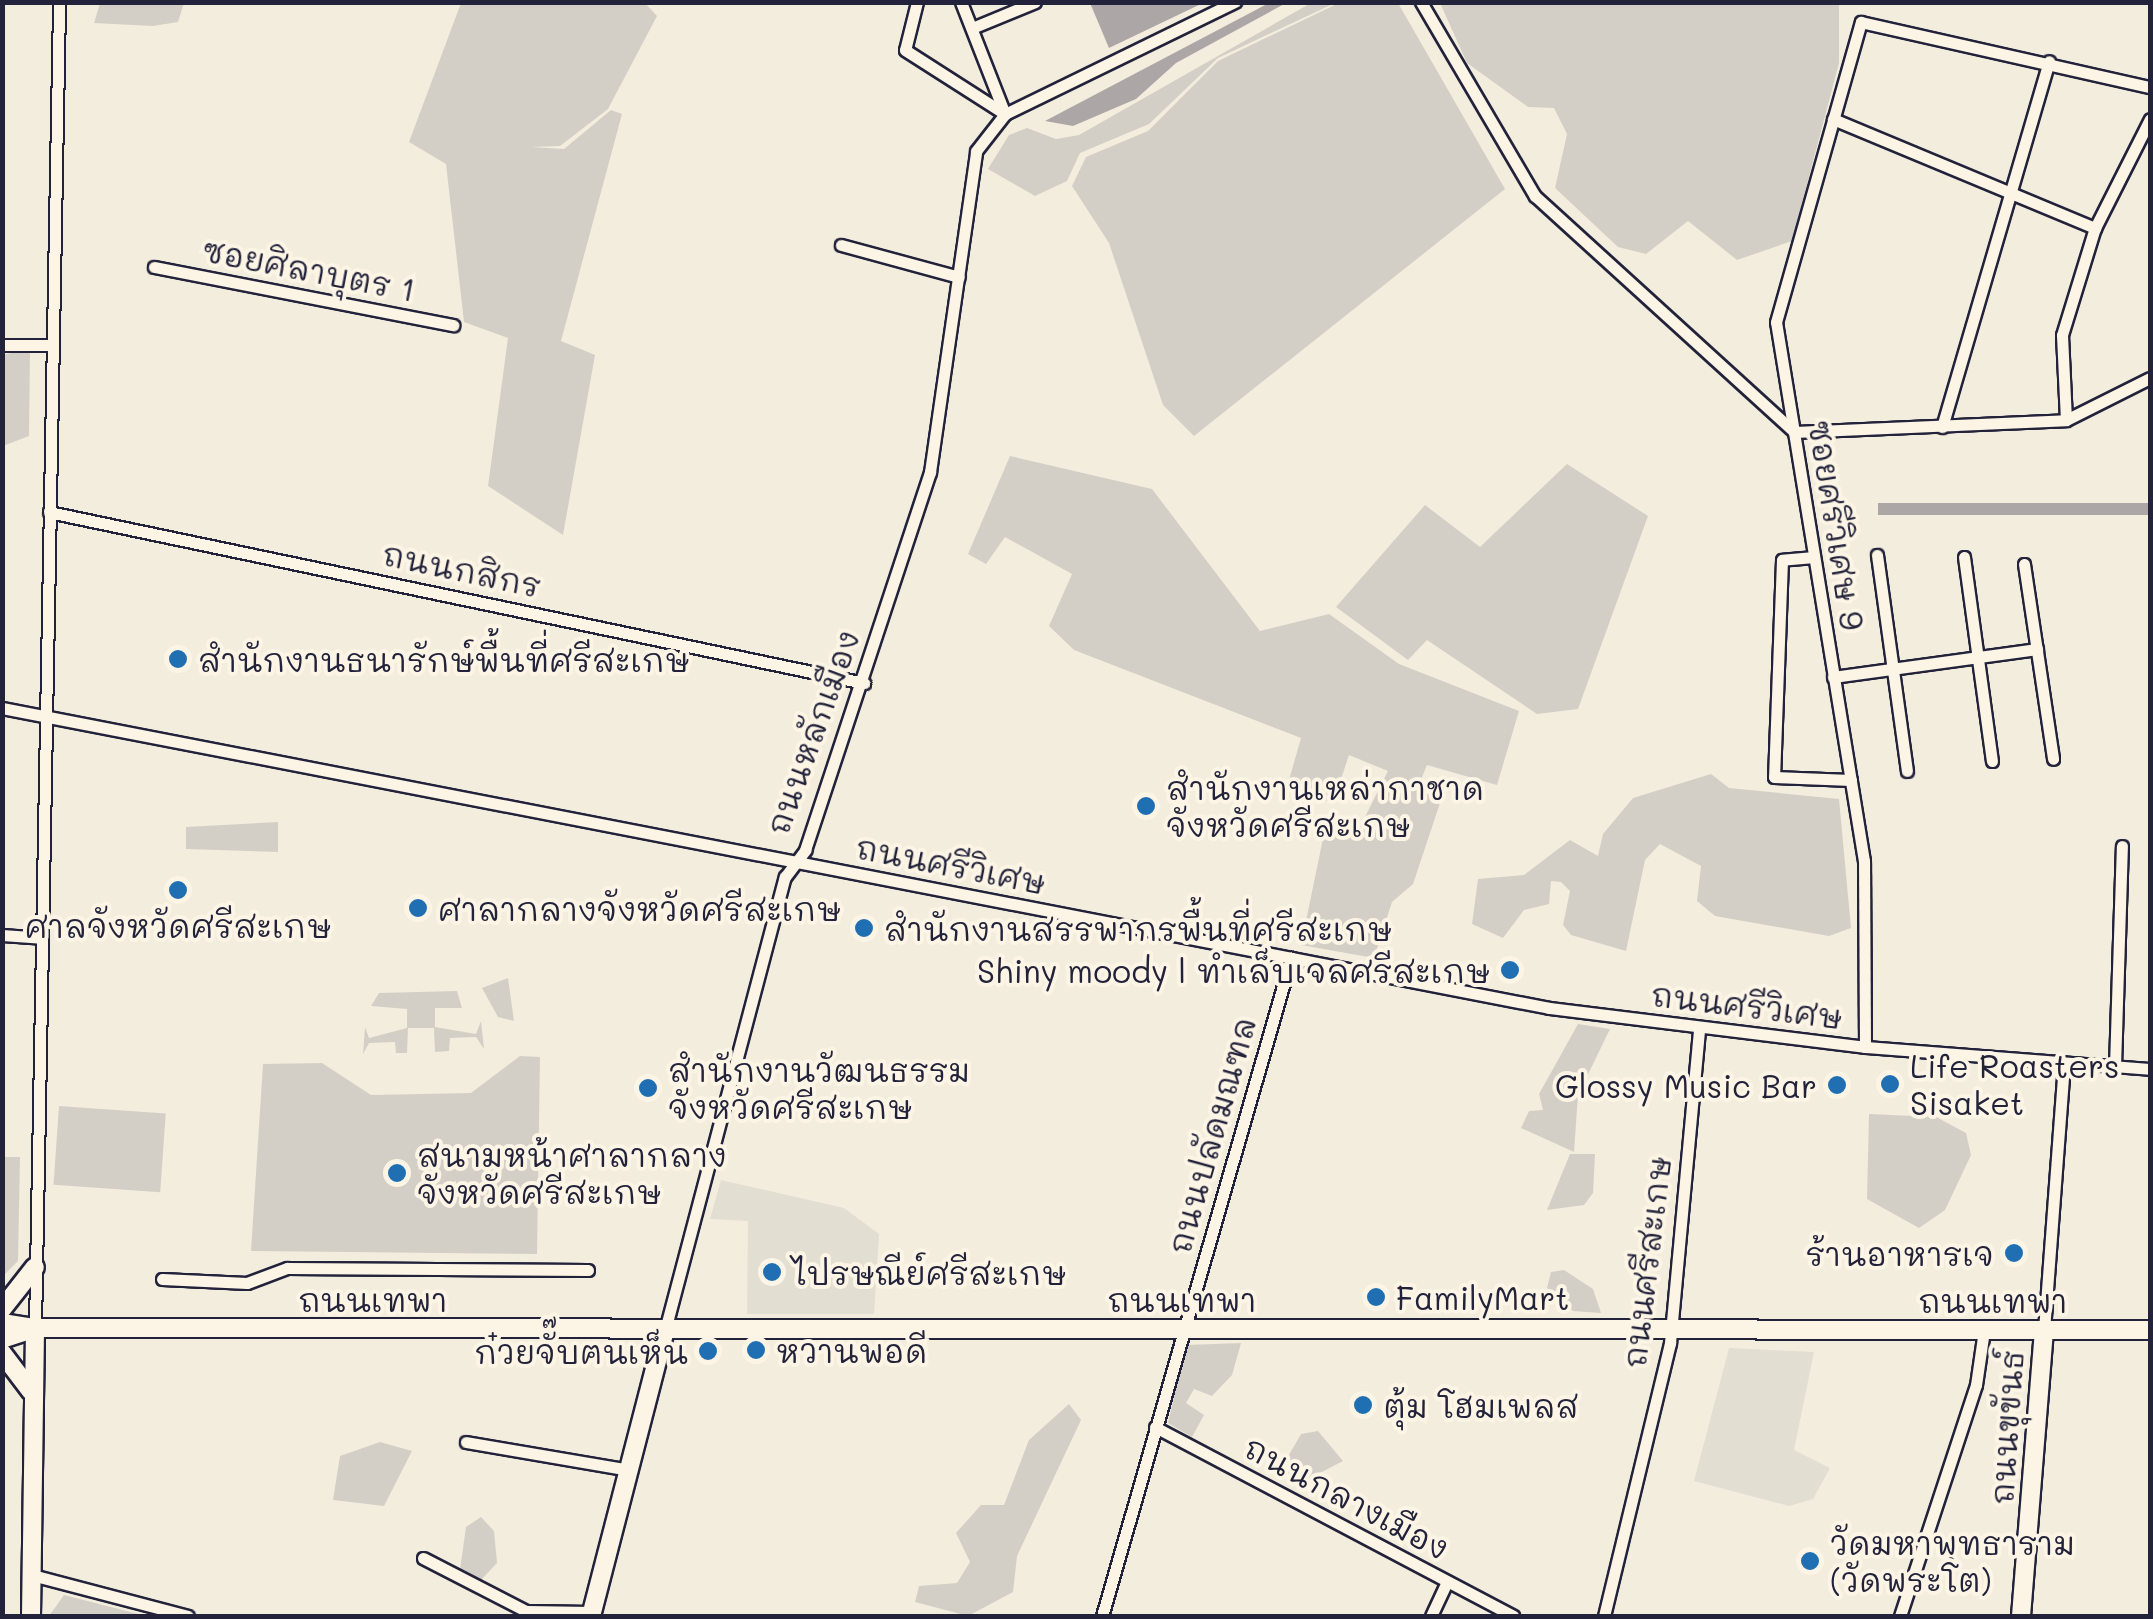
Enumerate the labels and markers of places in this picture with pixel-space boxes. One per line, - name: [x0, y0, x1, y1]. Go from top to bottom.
- place label: สำนักงานธนารักษ์พื้นที่ศรีสะเกษ: [198, 640, 690, 678]
- marker: สำนักงานธนารักษ์พื้นที่ศรีสะเกษ: [167, 648, 189, 670]
- place label: สำนักงานเหล่ากาชาด จังหวัดศรีสะเกษ: [1166, 769, 1484, 844]
- marker: สำนักงานเหล่ากาชาด จังหวัดศรีสะเกษ: [1135, 795, 1157, 817]
- marker: ศาลจังหวัดศรีสะเกษ: [167, 879, 189, 901]
- place label: ศาลากลางจังหวัดศรีสะเกษ: [438, 889, 841, 927]
- marker: ศาลากลางจังหวัดศรีสะเกษ: [407, 897, 429, 919]
- place label: ศาลจังหวัดศรีสะเกษ: [25, 906, 331, 944]
- place label: สำนักงานสรรพากรพื้นที่ศรีสะเกษ: [884, 909, 1392, 947]
- marker: สำนักงานสรรพากรพื้นที่ศรีสะเกษ: [853, 917, 875, 939]
- place label: Shiny moody l ทำเล็บเจลศรีสะเกษ: [977, 951, 1490, 989]
- marker: Shiny moody l ทำเล็บเจลศรีสะเกษ: [1499, 959, 1521, 981]
- place label: Life Roasters Sisaket: [1910, 1047, 2120, 1122]
- place label: สำนักงานวัฒนธรรม จังหวัดศรีสะเกษ: [668, 1051, 970, 1126]
- place label: Glossy Music Bar: [1555, 1066, 1817, 1104]
- marker: Life Roasters Sisaket: [1879, 1073, 1901, 1095]
- marker: Glossy Music Bar: [1826, 1074, 1848, 1096]
- marker: สำนักงานวัฒนธรรม จังหวัดศรีสะเกษ: [637, 1077, 659, 1099]
- place label: สนามหน้าศาลากลาง จังหวัดศรีสะเกษ: [417, 1136, 727, 1211]
- marker: สนามหน้าศาลากลาง จังหวัดศรีสะเกษ: [386, 1162, 408, 1184]
- place label: ร้านอาหารเจ: [1806, 1234, 1994, 1272]
- marker: ร้านอาหารเจ: [2003, 1242, 2025, 1264]
- place label: ไปรษณีย์ศรีสะเกษ: [792, 1253, 1066, 1291]
- marker: ไปรษณีย์ศรีสะเกษ: [761, 1261, 783, 1283]
- place label: FamilyMart: [1396, 1278, 1569, 1316]
- marker: FamilyMart: [1365, 1286, 1387, 1308]
- place label: หวานพอดี: [776, 1331, 928, 1369]
- place label: ก๋วยจั๊บฅนเห็น: [474, 1332, 688, 1370]
- marker: หวานพอดี: [745, 1339, 767, 1361]
- marker: ก๋วยจั๊บฅนเห็น: [697, 1340, 719, 1362]
- place label: ตุ้ม โฮมเพลส: [1383, 1386, 1579, 1424]
- marker: ตุ้ม โฮมเพลส: [1352, 1394, 1374, 1416]
- place label: วัดมหาพุทธาราม (วัดพระโต): [1830, 1524, 2075, 1599]
- marker: วัดมหาพุทธาราม (วัดพระโต): [1799, 1550, 1821, 1572]

